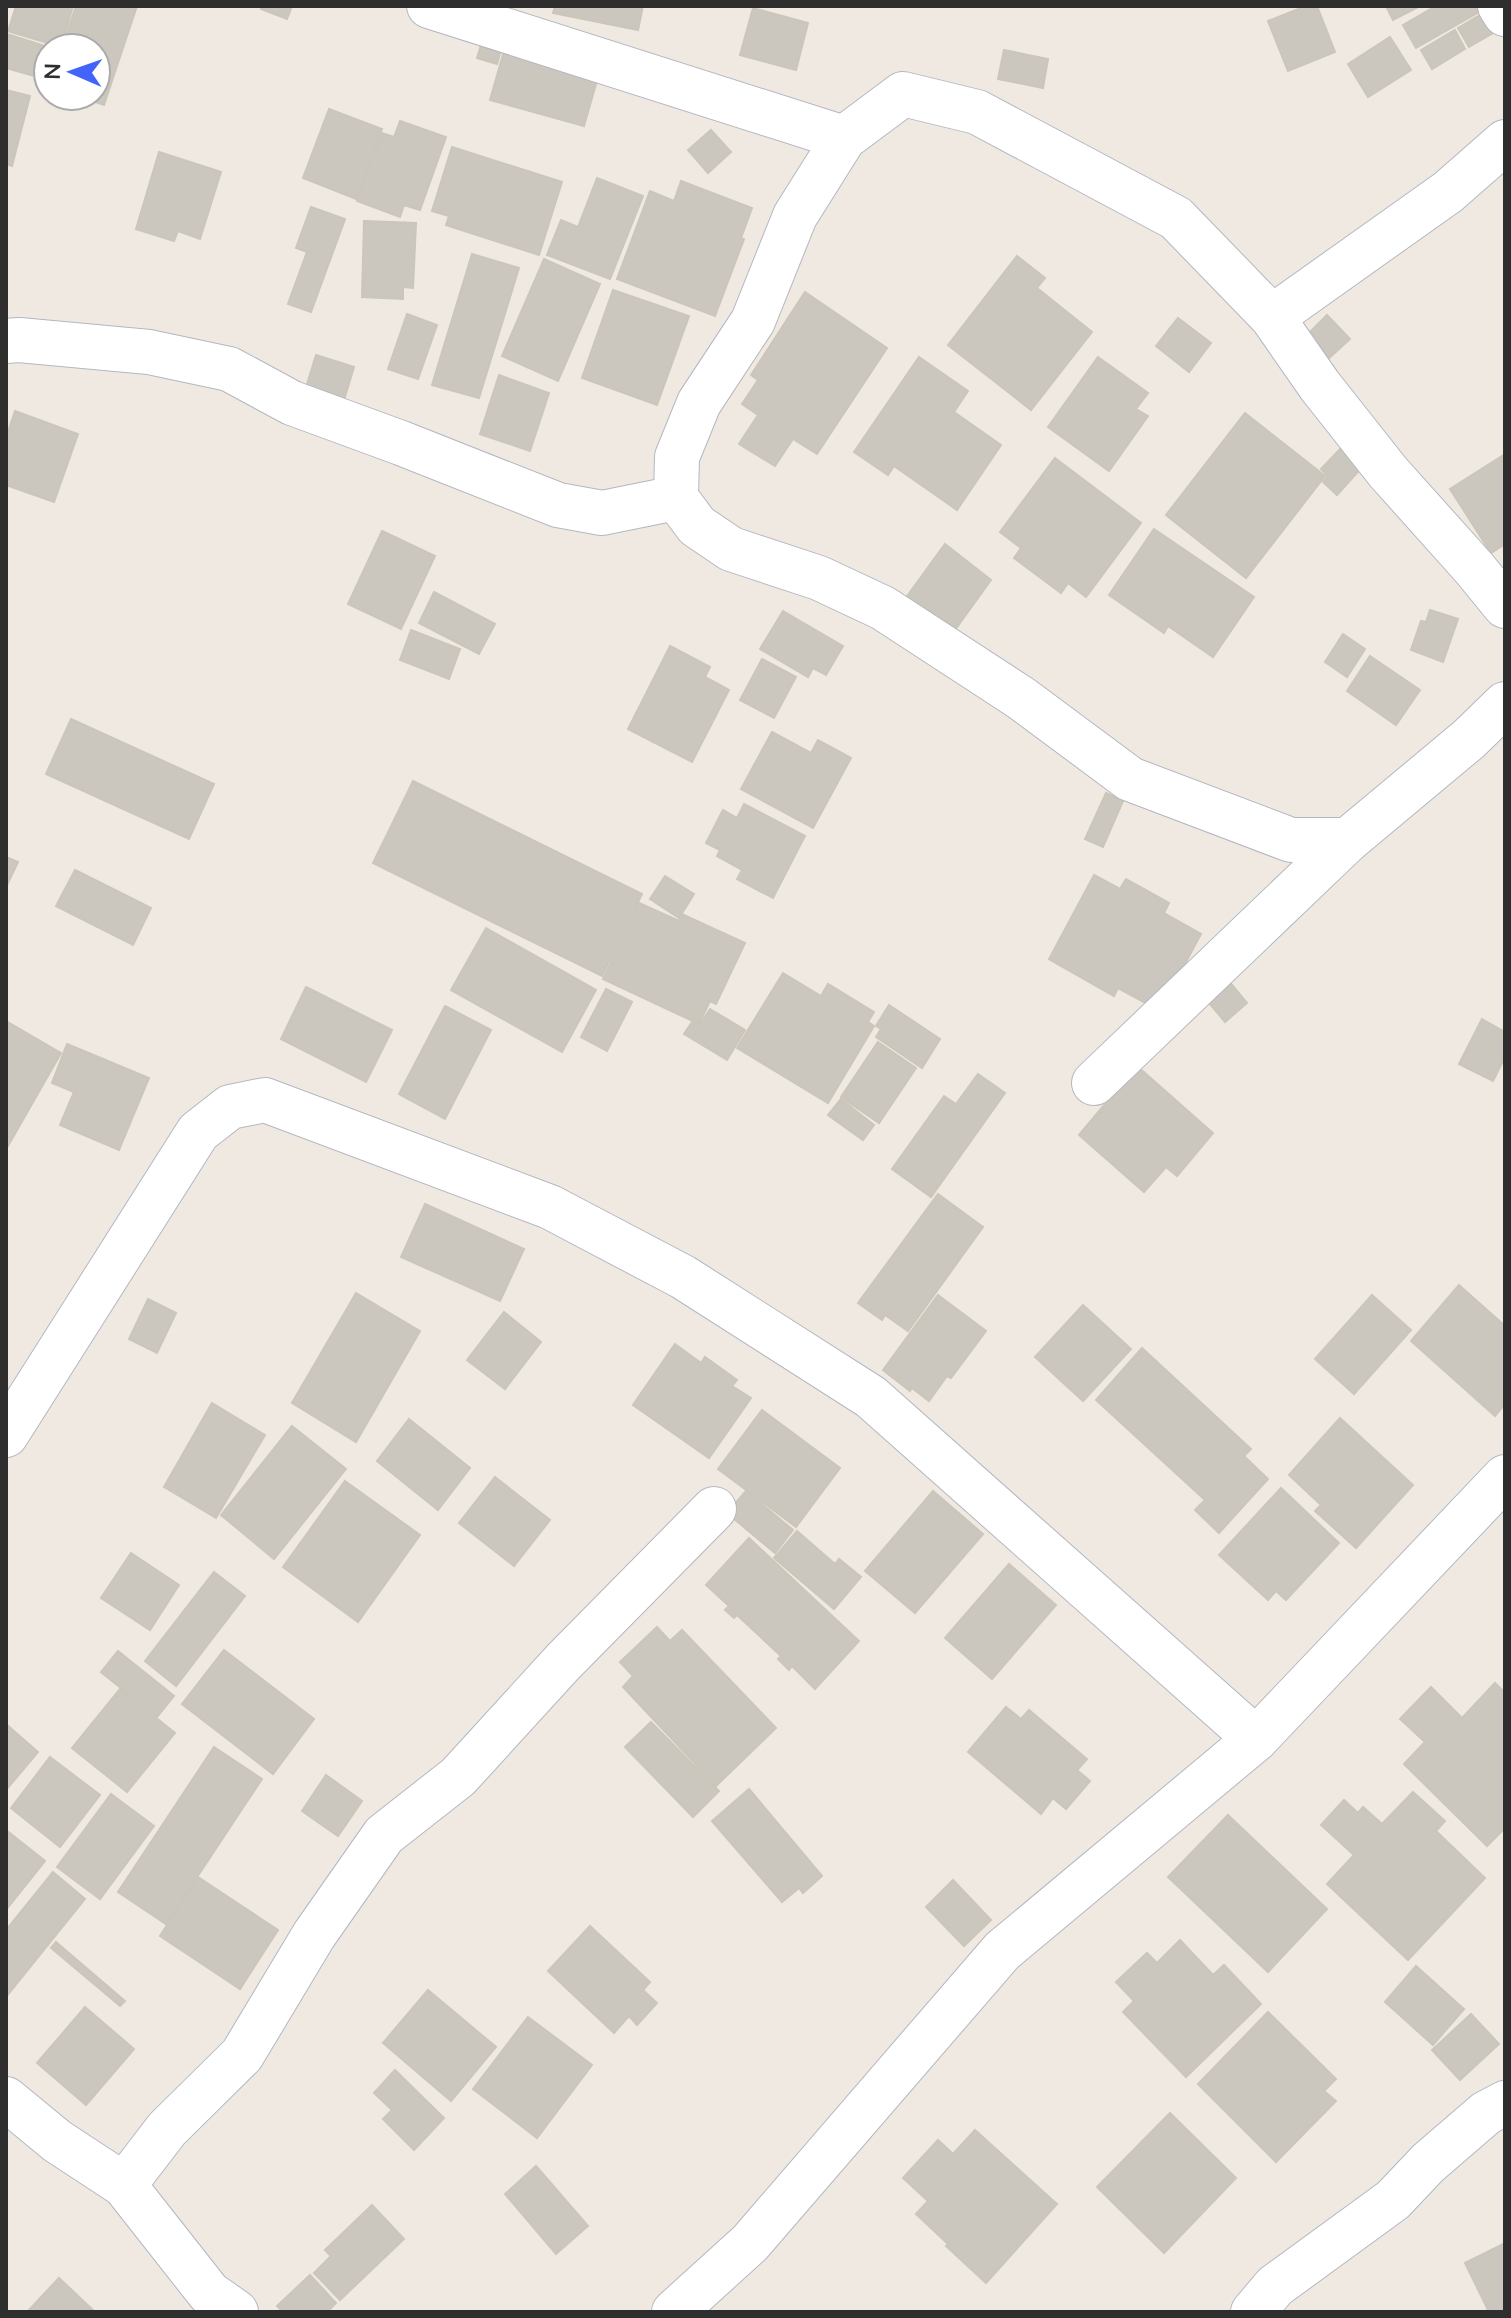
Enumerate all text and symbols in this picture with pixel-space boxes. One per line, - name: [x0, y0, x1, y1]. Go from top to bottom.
- north arrow: [32, 32, 112, 112]
- text: N: [38, 63, 66, 80]

